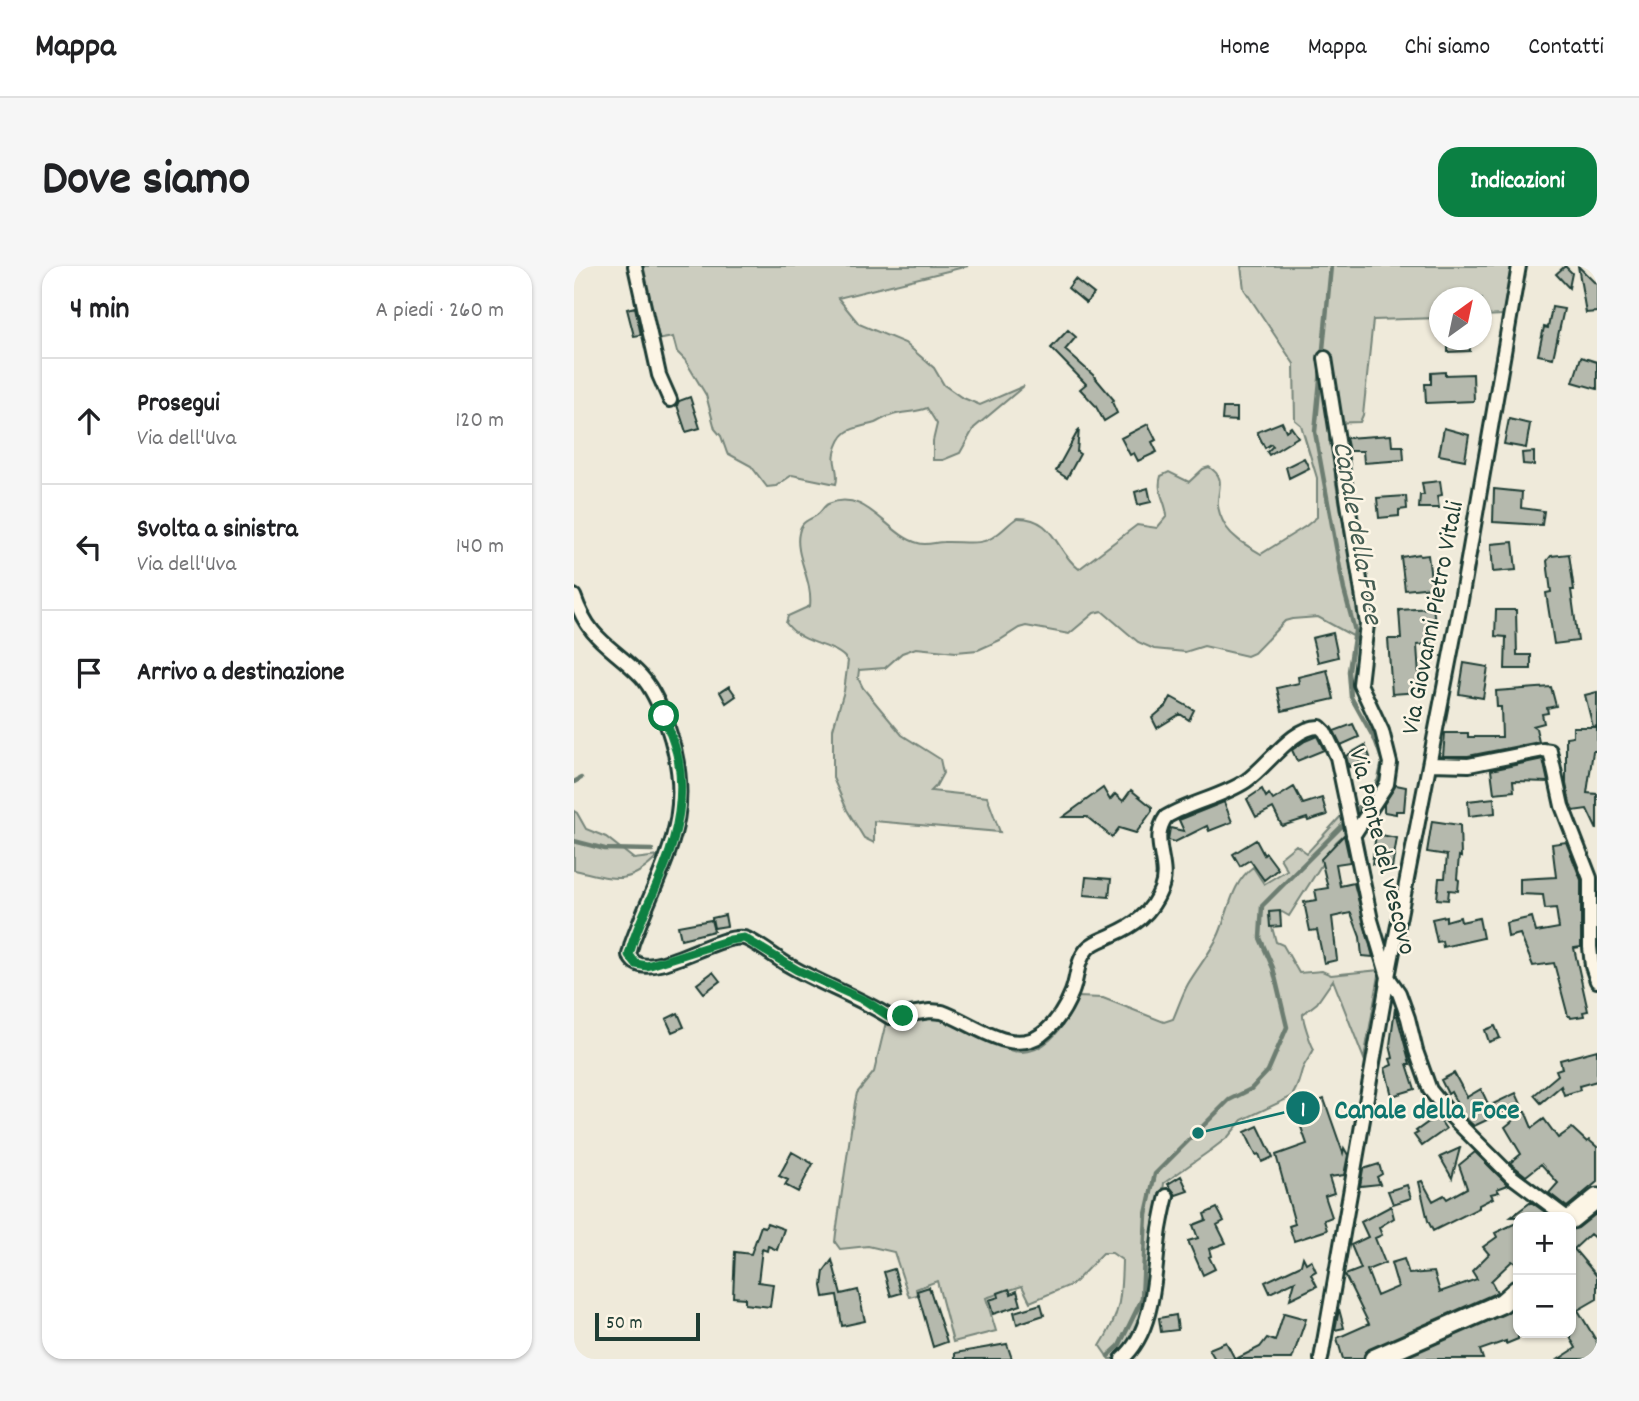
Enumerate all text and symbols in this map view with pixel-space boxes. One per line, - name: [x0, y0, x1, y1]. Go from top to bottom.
- text: Mappa: [35, 25, 116, 72]
- text: Home: [1220, 31, 1270, 65]
- text: Mappa: [1308, 31, 1367, 65]
- text: Chi siamo: [1405, 31, 1490, 65]
- text: Contatti: [1528, 31, 1604, 65]
- text: Dove siamo: [42, 147, 250, 217]
- button: Indicazioni: [1438, 147, 1597, 217]
- north arrow: [1429, 287, 1492, 350]
- text: 4 min: [70, 290, 129, 333]
- text: A piedi · 260 m: [376, 295, 504, 328]
- text: Prosegui: [137, 386, 220, 423]
- icon: ahead: [70, 402, 108, 440]
- text: 120 m: [455, 405, 504, 438]
- text: Via dell'Uva: [137, 423, 236, 456]
- water label: Canale della Foce: [1319, 438, 1391, 629]
- street label: Via Giovanni Pietro Vitali: [1393, 498, 1475, 738]
- text: Svolta a sinistra: [137, 512, 298, 549]
- icon: left: [70, 528, 108, 566]
- text: 140 m: [456, 531, 504, 564]
- text: Via dell'Uva: [137, 549, 236, 582]
- icon: arrive: [70, 654, 108, 692]
- text: Arrivo a destinazione: [137, 655, 345, 692]
- route start: [648, 700, 679, 731]
- street label: Via Ponte del vescovo: [1337, 745, 1425, 959]
- route end: [887, 1000, 918, 1031]
- callout: Canale della Foce: [1286, 1084, 1534, 1133]
- text: Canale della Foce: [1334, 1093, 1520, 1133]
- text: 1: [1301, 1097, 1305, 1127]
- map controls: [1513, 1212, 1576, 1338]
- button: +: [1513, 1212, 1576, 1275]
- button: −: [1513, 1275, 1576, 1338]
- scale bar: [595, 1310, 700, 1342]
- text: 50 m: [606, 1311, 643, 1338]

